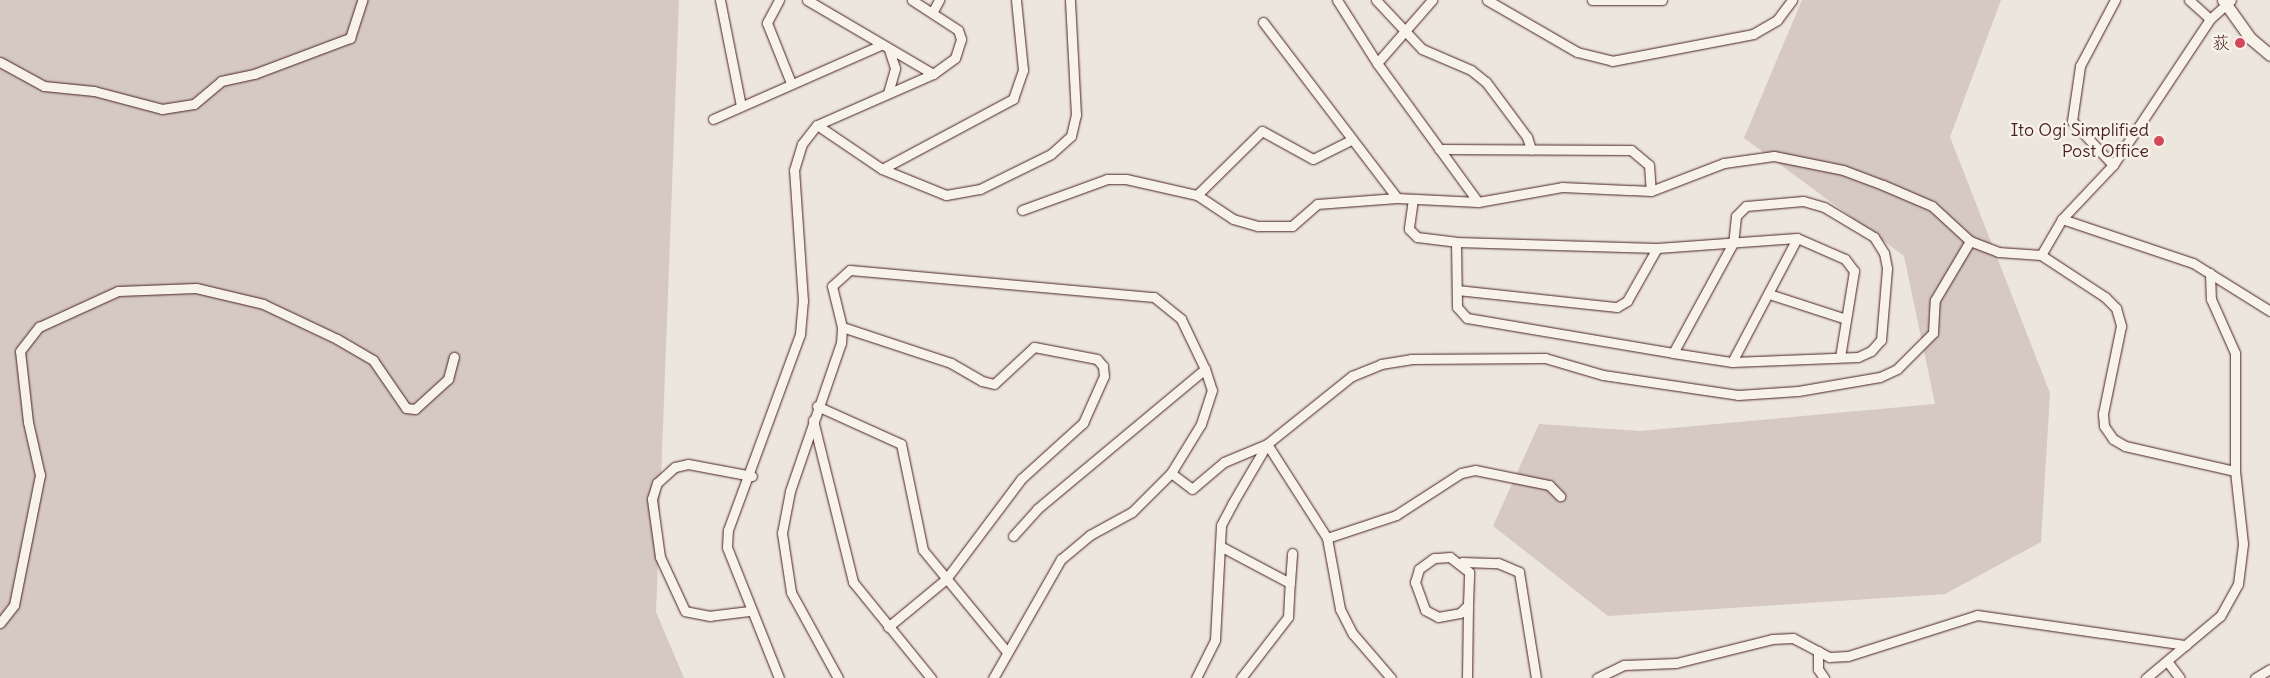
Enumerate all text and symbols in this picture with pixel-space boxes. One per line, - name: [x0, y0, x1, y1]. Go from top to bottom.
- place label: 荻: [2212, 32, 2230, 54]
- marker: 荻: [2234, 37, 2246, 49]
- place label: Ito Ogi Simplified Post Office: [2010, 120, 2149, 162]
- marker: Ito Ogi Simplified Post Office: [2153, 135, 2165, 147]

